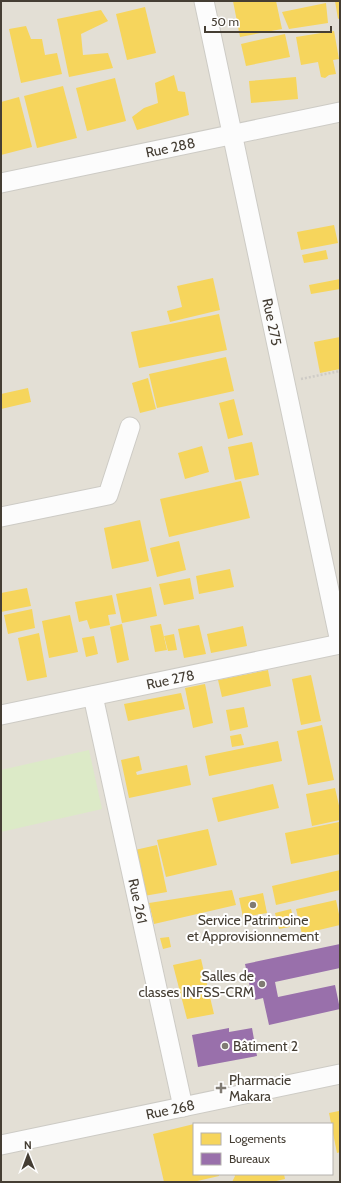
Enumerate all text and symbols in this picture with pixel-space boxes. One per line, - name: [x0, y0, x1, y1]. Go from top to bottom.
- scale bar: [205, 8, 331, 34]
- text: 50 m: [211, 14, 239, 29]
- street label: Rue 288: [144, 134, 197, 161]
- street label: Rue 275: [258, 297, 286, 347]
- street label: Rue 278: [145, 666, 196, 693]
- street label: Rue 261: [124, 877, 152, 925]
- marker: Service Patrimoine et Approvisionnement: [248, 900, 258, 910]
- place label: Service Patrimoine et Approvisionnement: [187, 911, 319, 945]
- place label: Salles de classes INFSS-CRM: [138, 967, 254, 1001]
- marker: Salles de classes INFSS-CRM: [257, 979, 267, 989]
- place label: Bâtiment 2: [233, 1037, 298, 1055]
- marker: Bâtiment 2: [220, 1041, 230, 1051]
- place label: Pharmacie Makara: [229, 1071, 291, 1105]
- marker: Pharmacie Makara: [216, 1083, 226, 1093]
- street label: Rue 268: [144, 1096, 197, 1123]
- legend: [193, 1123, 333, 1175]
- text: Logements: [229, 1131, 286, 1146]
- north arrow: [8, 1135, 48, 1175]
- text: N: [24, 1138, 32, 1152]
- text: Bureaux: [229, 1151, 270, 1166]

